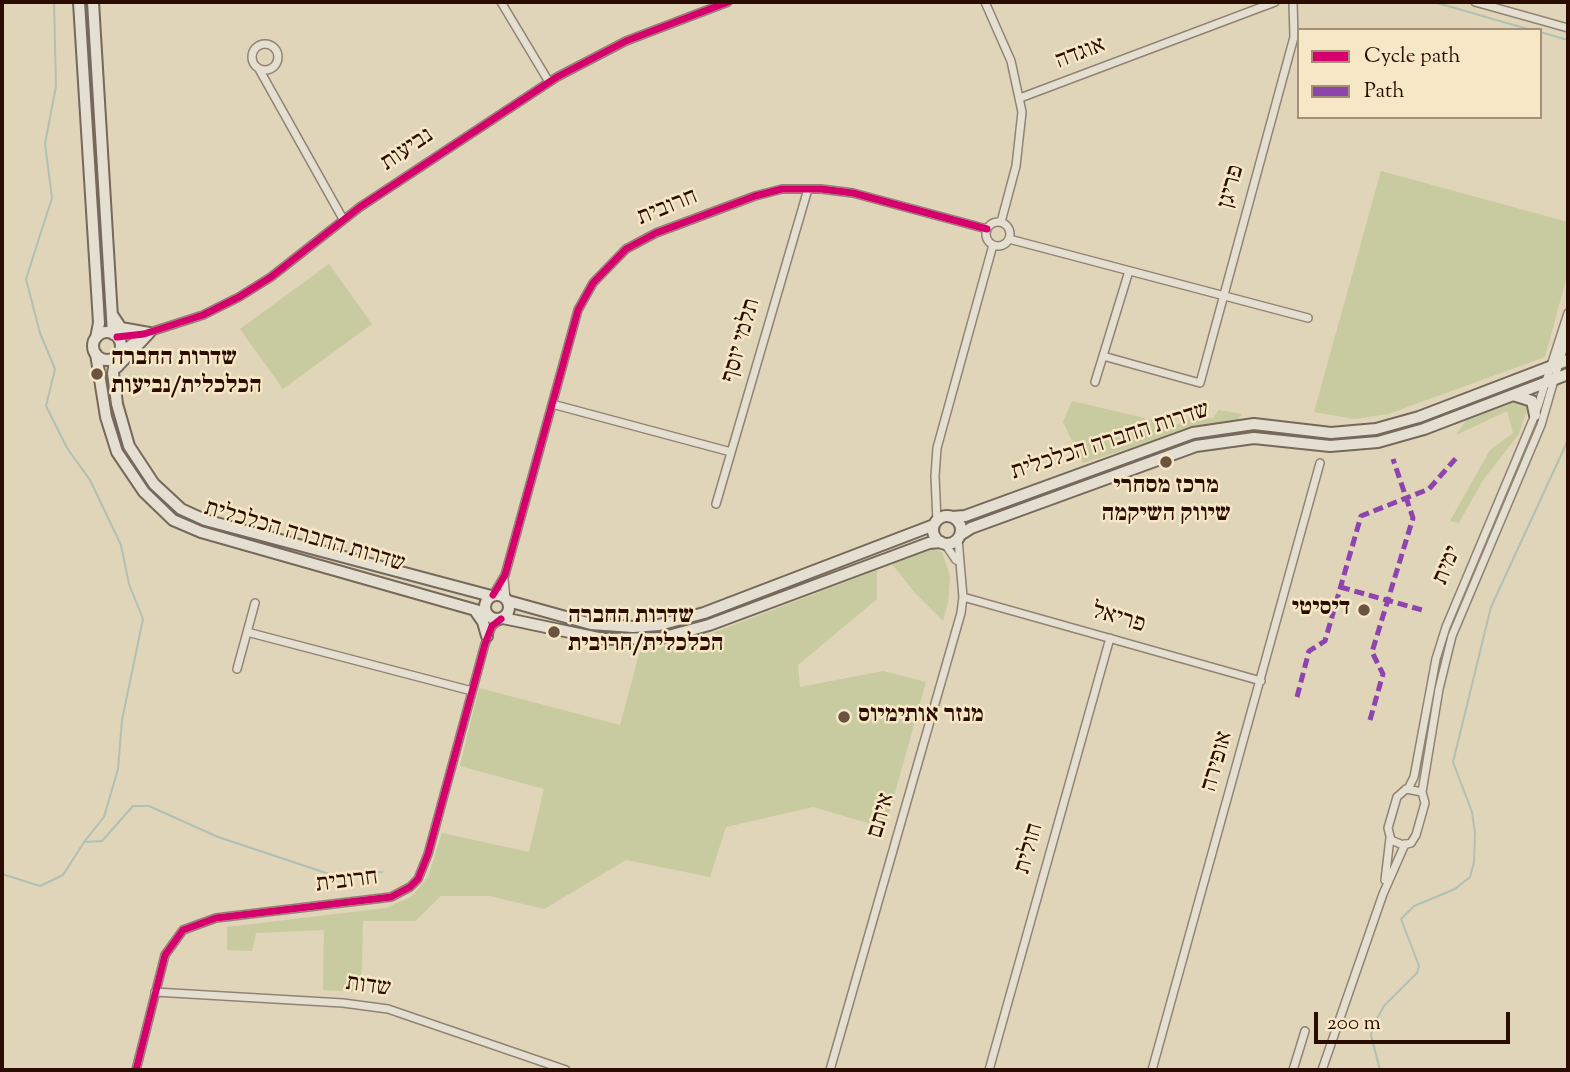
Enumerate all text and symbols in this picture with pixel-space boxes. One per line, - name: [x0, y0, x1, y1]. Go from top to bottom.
- legend: [1297, 28, 1542, 119]
- street label: אוגדה: [1052, 32, 1110, 78]
- text: Cycle path: [1364, 42, 1461, 72]
- text: Path: [1364, 77, 1405, 107]
- street label: נביעות: [376, 123, 440, 179]
- street label: פריגן: [1213, 162, 1253, 212]
- street label: חרובית: [634, 184, 702, 234]
- street label: תלמי יוסף: [717, 296, 769, 386]
- place label: שדרות החברה הכלכלית/נביעות: [111, 346, 262, 402]
- marker: שדרות החברה הכלכלית/נביעות: [89, 366, 105, 382]
- street label: שדרות החברה הכלכלית: [1008, 397, 1214, 489]
- marker: מרכז מסחרי שיווק השיקמה: [1158, 454, 1174, 470]
- place label: מרכז מסחרי שיווק השיקמה: [1101, 474, 1231, 530]
- street label: שדרות החברה הכלכלית: [200, 496, 408, 580]
- street label: ימית: [1428, 542, 1470, 590]
- place label: דיסיטי: [1292, 596, 1350, 624]
- street label: פריאל: [1088, 599, 1148, 641]
- marker: דיסיטי: [1356, 602, 1372, 618]
- place label: שדרות החברה הכלכלית/חרובית: [568, 604, 723, 660]
- marker: שדרות החברה הכלכלית/חרובית: [546, 624, 562, 640]
- place label: מנזר אותימיוס: [858, 703, 984, 731]
- marker: מנזר אותימיוס: [836, 709, 852, 725]
- street label: אופירה: [1197, 728, 1241, 796]
- street label: איתם: [863, 790, 903, 842]
- street label: חולית: [1010, 820, 1052, 878]
- street label: חרובית: [314, 865, 380, 901]
- street label: שדות: [343, 971, 393, 1005]
- scale bar: [1318, 998, 1514, 1042]
- text: 200 m: [1327, 1009, 1381, 1039]

